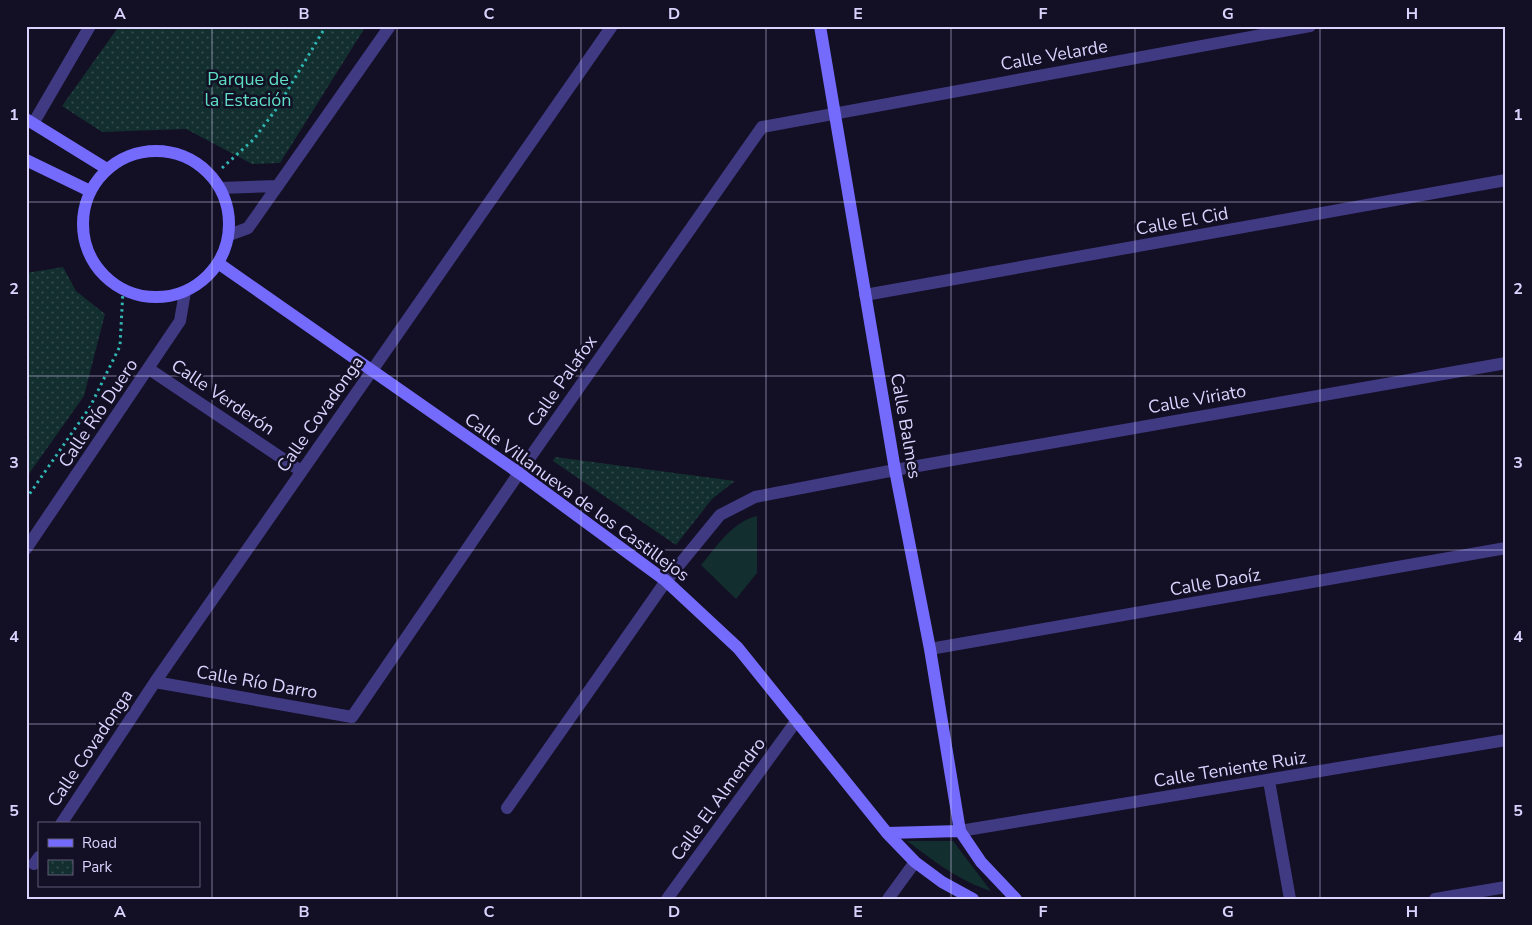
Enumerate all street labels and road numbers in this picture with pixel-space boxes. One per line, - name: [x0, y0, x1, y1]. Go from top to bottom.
- street label: Calle Velarde: [999, 34, 1109, 76]
- street label: Calle El Cid: [1134, 201, 1230, 241]
- street label: Calle Palafox: [522, 330, 603, 432]
- street label: Calle Covadonga: [271, 351, 369, 477]
- street label: Calle Verderón: [167, 353, 279, 441]
- street label: Calle Río Duero: [53, 354, 143, 472]
- street label: Calle Balmes: [885, 371, 927, 481]
- street label: Calle Viriato: [1146, 379, 1248, 419]
- street label: Calle Villanueva de los Castillejos: [460, 407, 694, 587]
- street label: Calle Daoíz: [1168, 562, 1262, 602]
- street label: Calle Río Darro: [195, 660, 319, 704]
- street label: Calle Covadonga: [42, 685, 138, 811]
- street label: Calle El Almendro: [665, 732, 771, 866]
- street label: Calle Teniente Ruiz: [1152, 745, 1308, 793]

